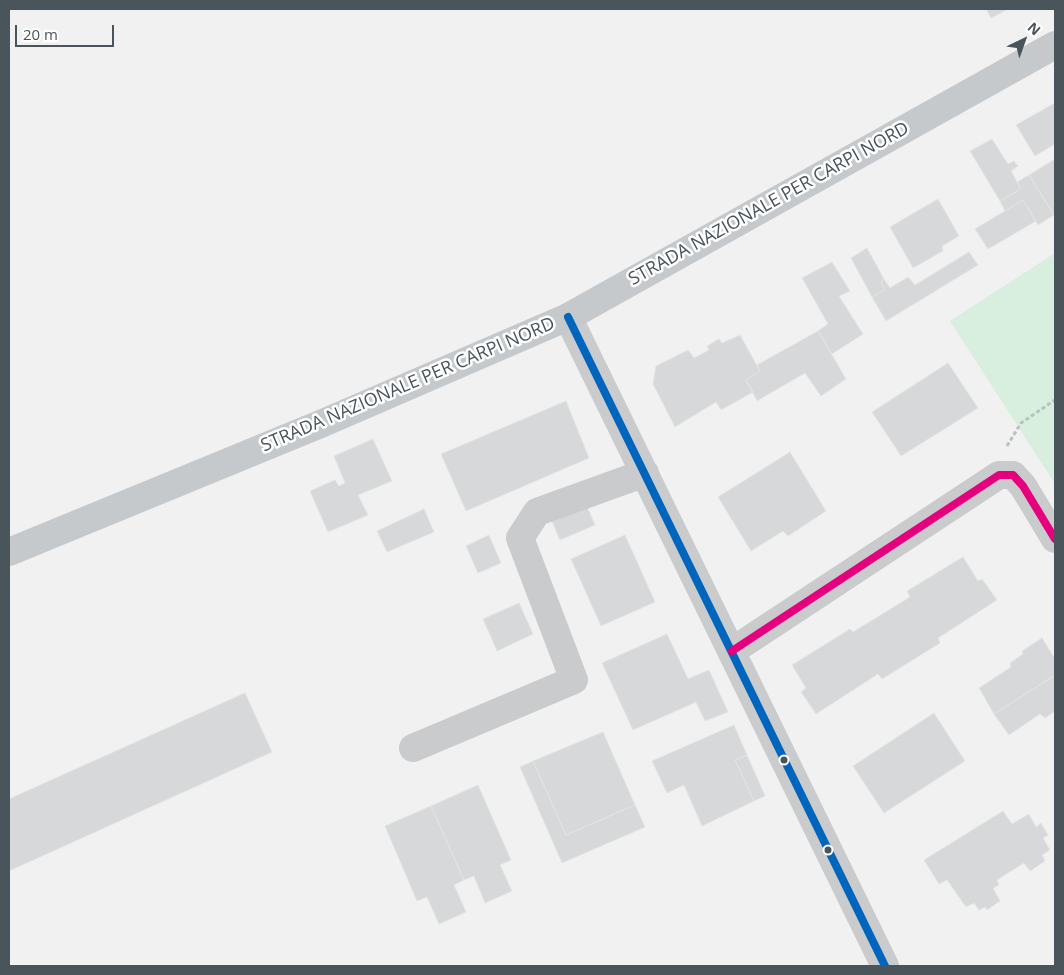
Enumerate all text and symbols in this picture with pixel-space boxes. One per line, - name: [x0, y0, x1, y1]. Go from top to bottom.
- scale bar: [18, 15, 116, 47]
- north arrow: [999, 15, 1049, 65]
- text: N: [1024, 18, 1045, 39]
- text: 20 m: [23, 24, 58, 44]
- street label: STRADA NAZIONALE PER CARPI NORD: [625, 118, 913, 290]
- street label: STRADA NAZIONALE PER CARPI NORD: [258, 313, 558, 457]
- unlabelled marker: [779, 755, 789, 765]
- unlabelled marker: [823, 845, 833, 855]

